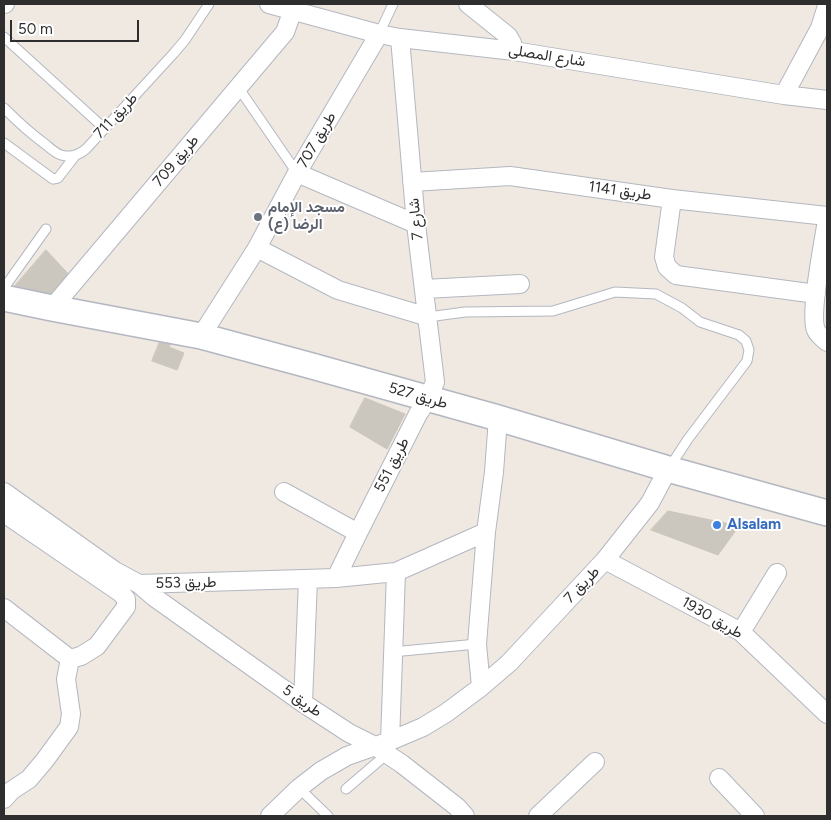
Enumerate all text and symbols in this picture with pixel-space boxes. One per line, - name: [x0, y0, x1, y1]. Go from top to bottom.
- scale bar: [12, 10, 141, 42]
- text: 50 m: [18, 20, 53, 38]
- street label: شارع المصلى: [507, 41, 587, 71]
- street label: طريق 711: [90, 89, 142, 143]
- street label: طريق 707: [294, 109, 340, 171]
- street label: طريق 709: [149, 132, 203, 190]
- street label: طريق 1141: [587, 178, 653, 204]
- street label: شارع 7: [405, 197, 427, 241]
- place label: مسجد الإمام الرضا (ع): [268, 199, 345, 234]
- marker: مسجد الإمام الرضا (ع): [252, 211, 264, 223]
- street label: طريق 527: [386, 379, 450, 413]
- street label: طريق 551: [371, 435, 413, 495]
- place label: Alsalam: [727, 516, 781, 534]
- marker: Alsalam: [711, 519, 723, 531]
- street label: طريق 7: [561, 563, 603, 607]
- street label: طريق 553: [155, 573, 217, 593]
- street label: طريق 1930: [678, 593, 746, 643]
- street label: طريق 5: [279, 681, 325, 721]

